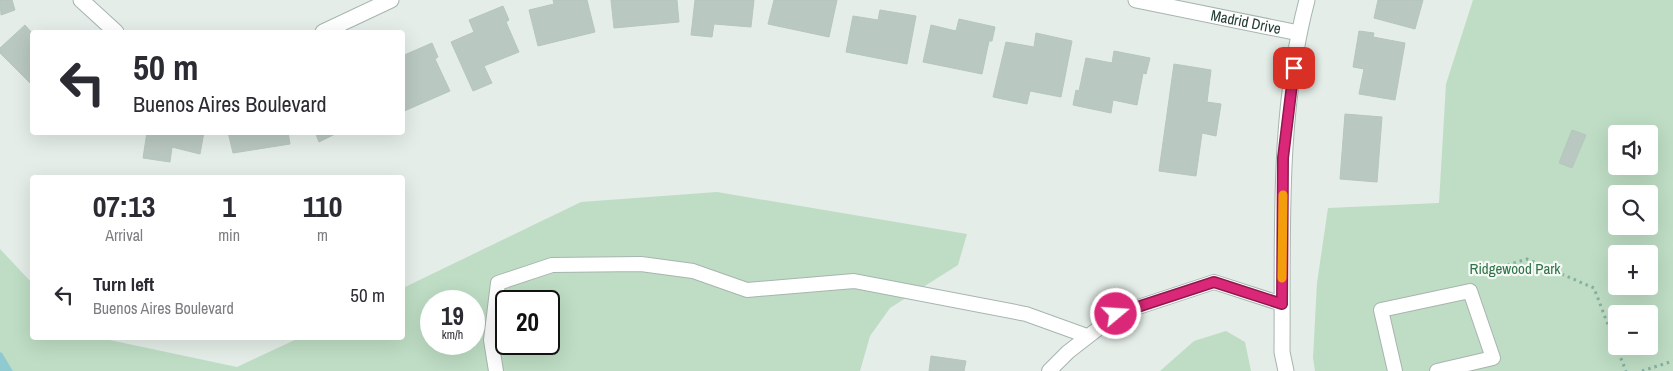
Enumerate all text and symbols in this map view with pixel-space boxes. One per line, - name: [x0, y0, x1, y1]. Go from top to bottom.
- street label: Madrid Drive: [1209, 4, 1283, 39]
- text: 50 m: [133, 44, 198, 91]
- pin: [1273, 47, 1315, 89]
- icon: left: [50, 50, 115, 115]
- icon: arrive: [1280, 54, 1308, 82]
- text: Buenos Aires Boulevard: [133, 89, 327, 119]
- map controls: [1608, 125, 1658, 355]
- button: sound: [1608, 125, 1658, 175]
- button: search: [1608, 185, 1658, 235]
- text: 07:13: [93, 186, 156, 226]
- text: 1: [222, 186, 236, 226]
- text: 110: [303, 186, 342, 226]
- text: Arrival: [105, 224, 143, 246]
- text: min: [218, 224, 240, 246]
- text: m: [317, 224, 328, 246]
- button: +: [1608, 245, 1658, 295]
- park label: Ridgewood Park: [1470, 258, 1561, 279]
- text: Turn left: [93, 271, 154, 297]
- icon: left: [50, 281, 78, 309]
- text: 50 m: [350, 282, 385, 308]
- position arrow: [1089, 287, 1141, 339]
- speed limit sign: 20: [495, 290, 560, 355]
- text: Buenos Aires Boulevard: [93, 297, 234, 319]
- text: 19: [441, 299, 464, 333]
- button: −: [1608, 305, 1658, 355]
- text: km/h: [442, 327, 463, 343]

